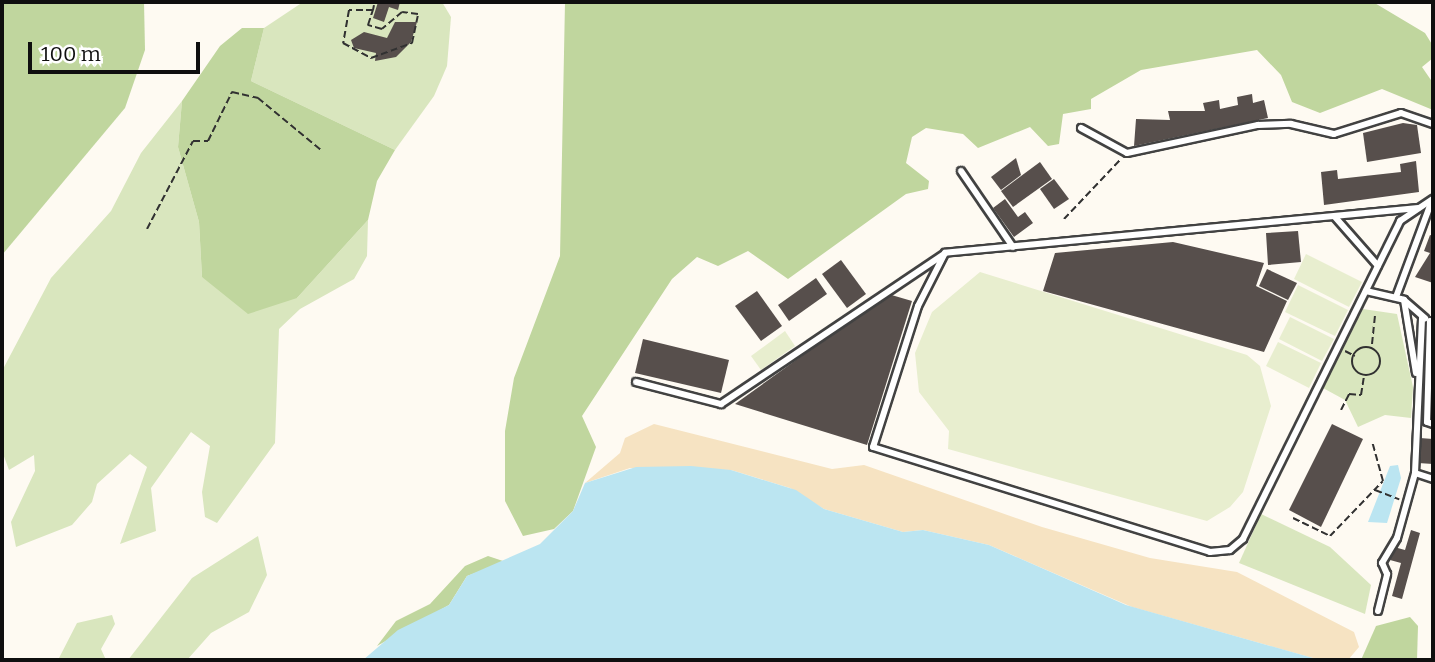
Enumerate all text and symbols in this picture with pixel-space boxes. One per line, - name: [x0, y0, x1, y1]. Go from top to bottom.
- scale bar: [32, 28, 203, 72]
- text: 100 m: [41, 41, 101, 67]

